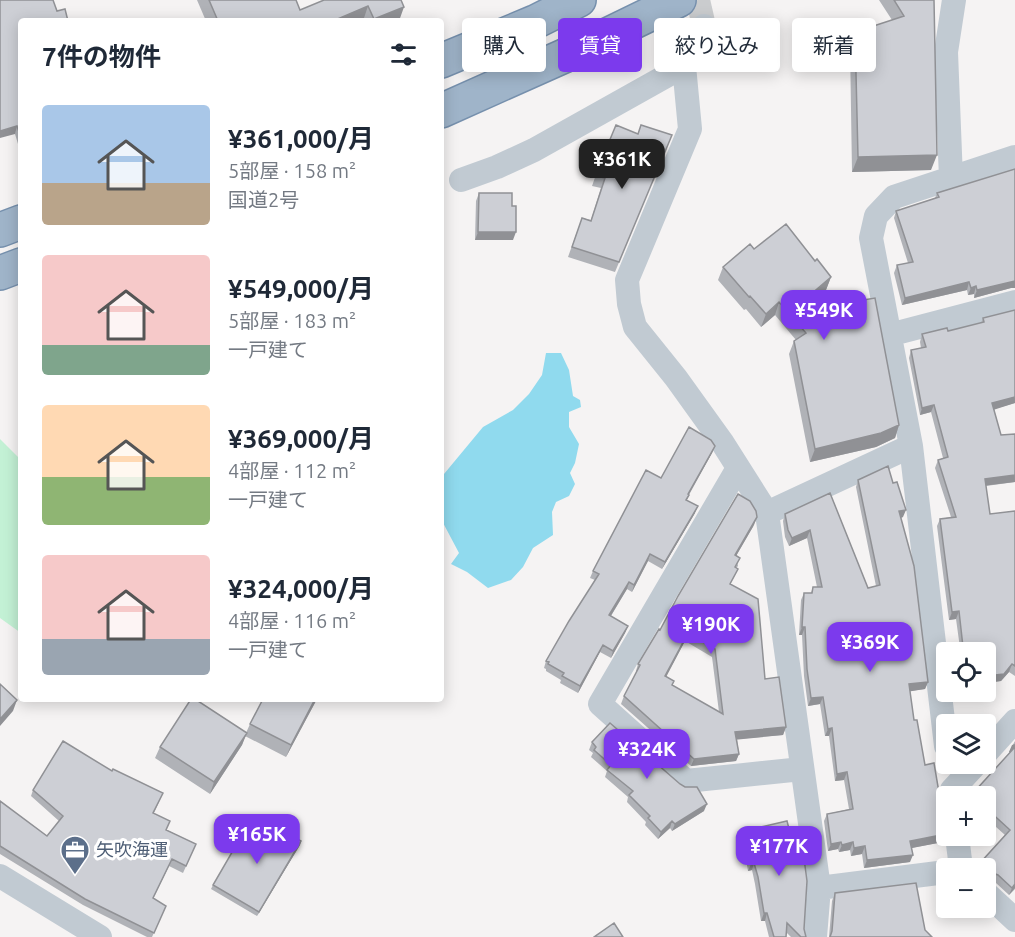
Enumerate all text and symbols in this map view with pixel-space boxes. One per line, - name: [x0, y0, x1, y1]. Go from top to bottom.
- chip: 購入: [462, 18, 546, 72]
- chip: 賃貸: [558, 18, 642, 72]
- chip: 絞り込み: [654, 18, 780, 72]
- chip: 新着: [792, 18, 876, 72]
- icon: filters: [387, 38, 420, 71]
- text: 7件の物件: [42, 42, 161, 71]
- text: ¥361,000/月: [228, 124, 374, 153]
- icon: home: [90, 129, 162, 201]
- pin: ¥361K: [580, 139, 664, 190]
- text: ¥361K: [593, 147, 651, 170]
- text: 5部屋 · 158 m²: [228, 159, 356, 182]
- text: 国道2号: [228, 188, 299, 211]
- text: ¥549,000/月: [228, 274, 374, 303]
- icon: home: [90, 279, 162, 351]
- pin: ¥549K: [782, 290, 866, 341]
- text: ¥549K: [795, 298, 853, 321]
- text: 5部屋 · 183 m²: [228, 309, 356, 332]
- text: 一戸建て: [228, 338, 308, 361]
- text: ¥369,000/月: [228, 424, 374, 453]
- icon: home: [90, 429, 162, 501]
- text: 4部屋 · 112 m²: [228, 459, 356, 482]
- text: 一戸建て: [228, 488, 308, 511]
- text: ¥324,000/月: [228, 574, 374, 603]
- icon: home: [90, 579, 162, 651]
- pin: ¥190K: [669, 604, 753, 655]
- text: 4部屋 · 116 m²: [228, 609, 356, 632]
- text: ¥190K: [682, 612, 740, 635]
- pin: ¥369K: [828, 622, 912, 673]
- text: ¥369K: [841, 630, 899, 653]
- text: 一戸建て: [228, 638, 308, 661]
- map controls: [936, 642, 996, 918]
- button: locate: [936, 642, 996, 702]
- button: layers: [936, 714, 996, 774]
- pin: ¥324K: [605, 729, 689, 780]
- text: ¥324K: [618, 737, 676, 760]
- button: +: [936, 786, 996, 846]
- pin: ¥165K: [215, 814, 299, 865]
- text: ¥165K: [228, 822, 286, 845]
- pin: ¥177K: [737, 826, 821, 877]
- office icon: 矢吹海運: [59, 834, 91, 876]
- text: ¥177K: [750, 834, 808, 857]
- place label: 矢吹海運: [96, 839, 168, 859]
- button: −: [936, 858, 996, 918]

